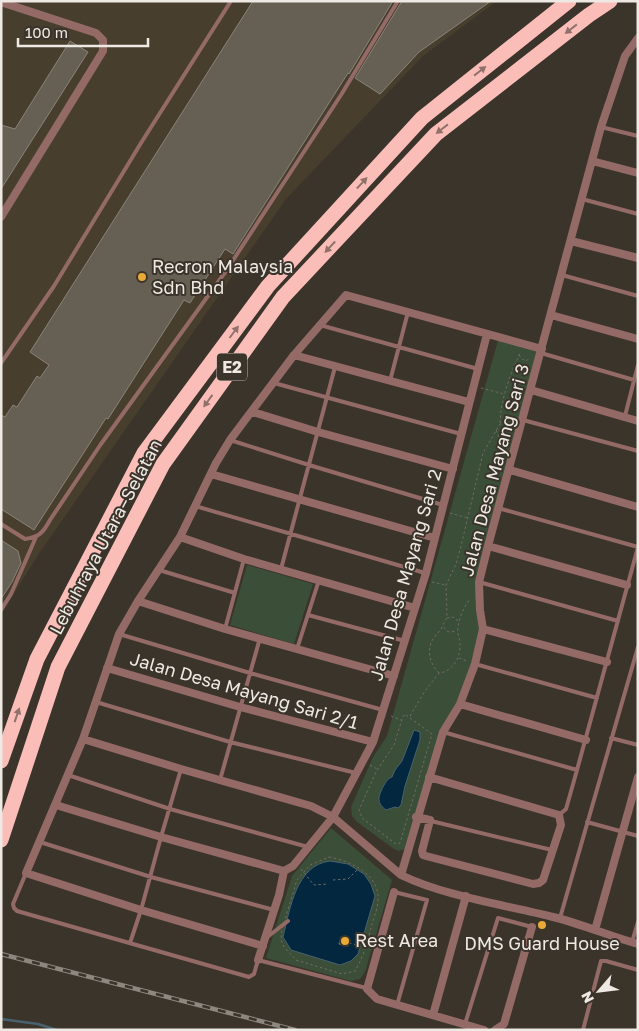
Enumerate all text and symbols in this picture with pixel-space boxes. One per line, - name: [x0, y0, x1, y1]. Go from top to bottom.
- scale bar: [18, 15, 148, 47]
- text: 100 m: [25, 23, 68, 41]
- one-way arrow: [565, 24, 578, 35]
- one-way arrow: [474, 66, 487, 77]
- one-way arrow: [436, 123, 449, 134]
- one-way arrow: [357, 176, 368, 189]
- one-way arrow: [324, 240, 336, 252]
- place label: Recron Malaysia Sdn Bhd: [152, 255, 293, 298]
- marker: Recron Malaysia Sdn Bhd: [136, 271, 148, 283]
- one-way arrow: [228, 326, 239, 339]
- road number: E2: [217, 354, 247, 381]
- street label: Jalan Desa Mayang Sari 3: [455, 361, 533, 578]
- one-way arrow: [203, 394, 213, 408]
- street label: Lebuhraya Utara–Selatan: [44, 435, 166, 638]
- street label: Jalan Desa Mayang Sari 2: [364, 466, 446, 683]
- street label: Jalan Desa Mayang Sari 2/1: [128, 647, 361, 733]
- one-way arrow: [14, 708, 21, 723]
- marker: DMS Guard House: [536, 919, 548, 931]
- place label: Rest Area: [355, 929, 438, 951]
- place label: DMS Guard House: [464, 932, 620, 954]
- marker: Rest Area: [339, 935, 351, 947]
- north arrow: [574, 966, 624, 1016]
- text: N: [577, 989, 597, 1006]

